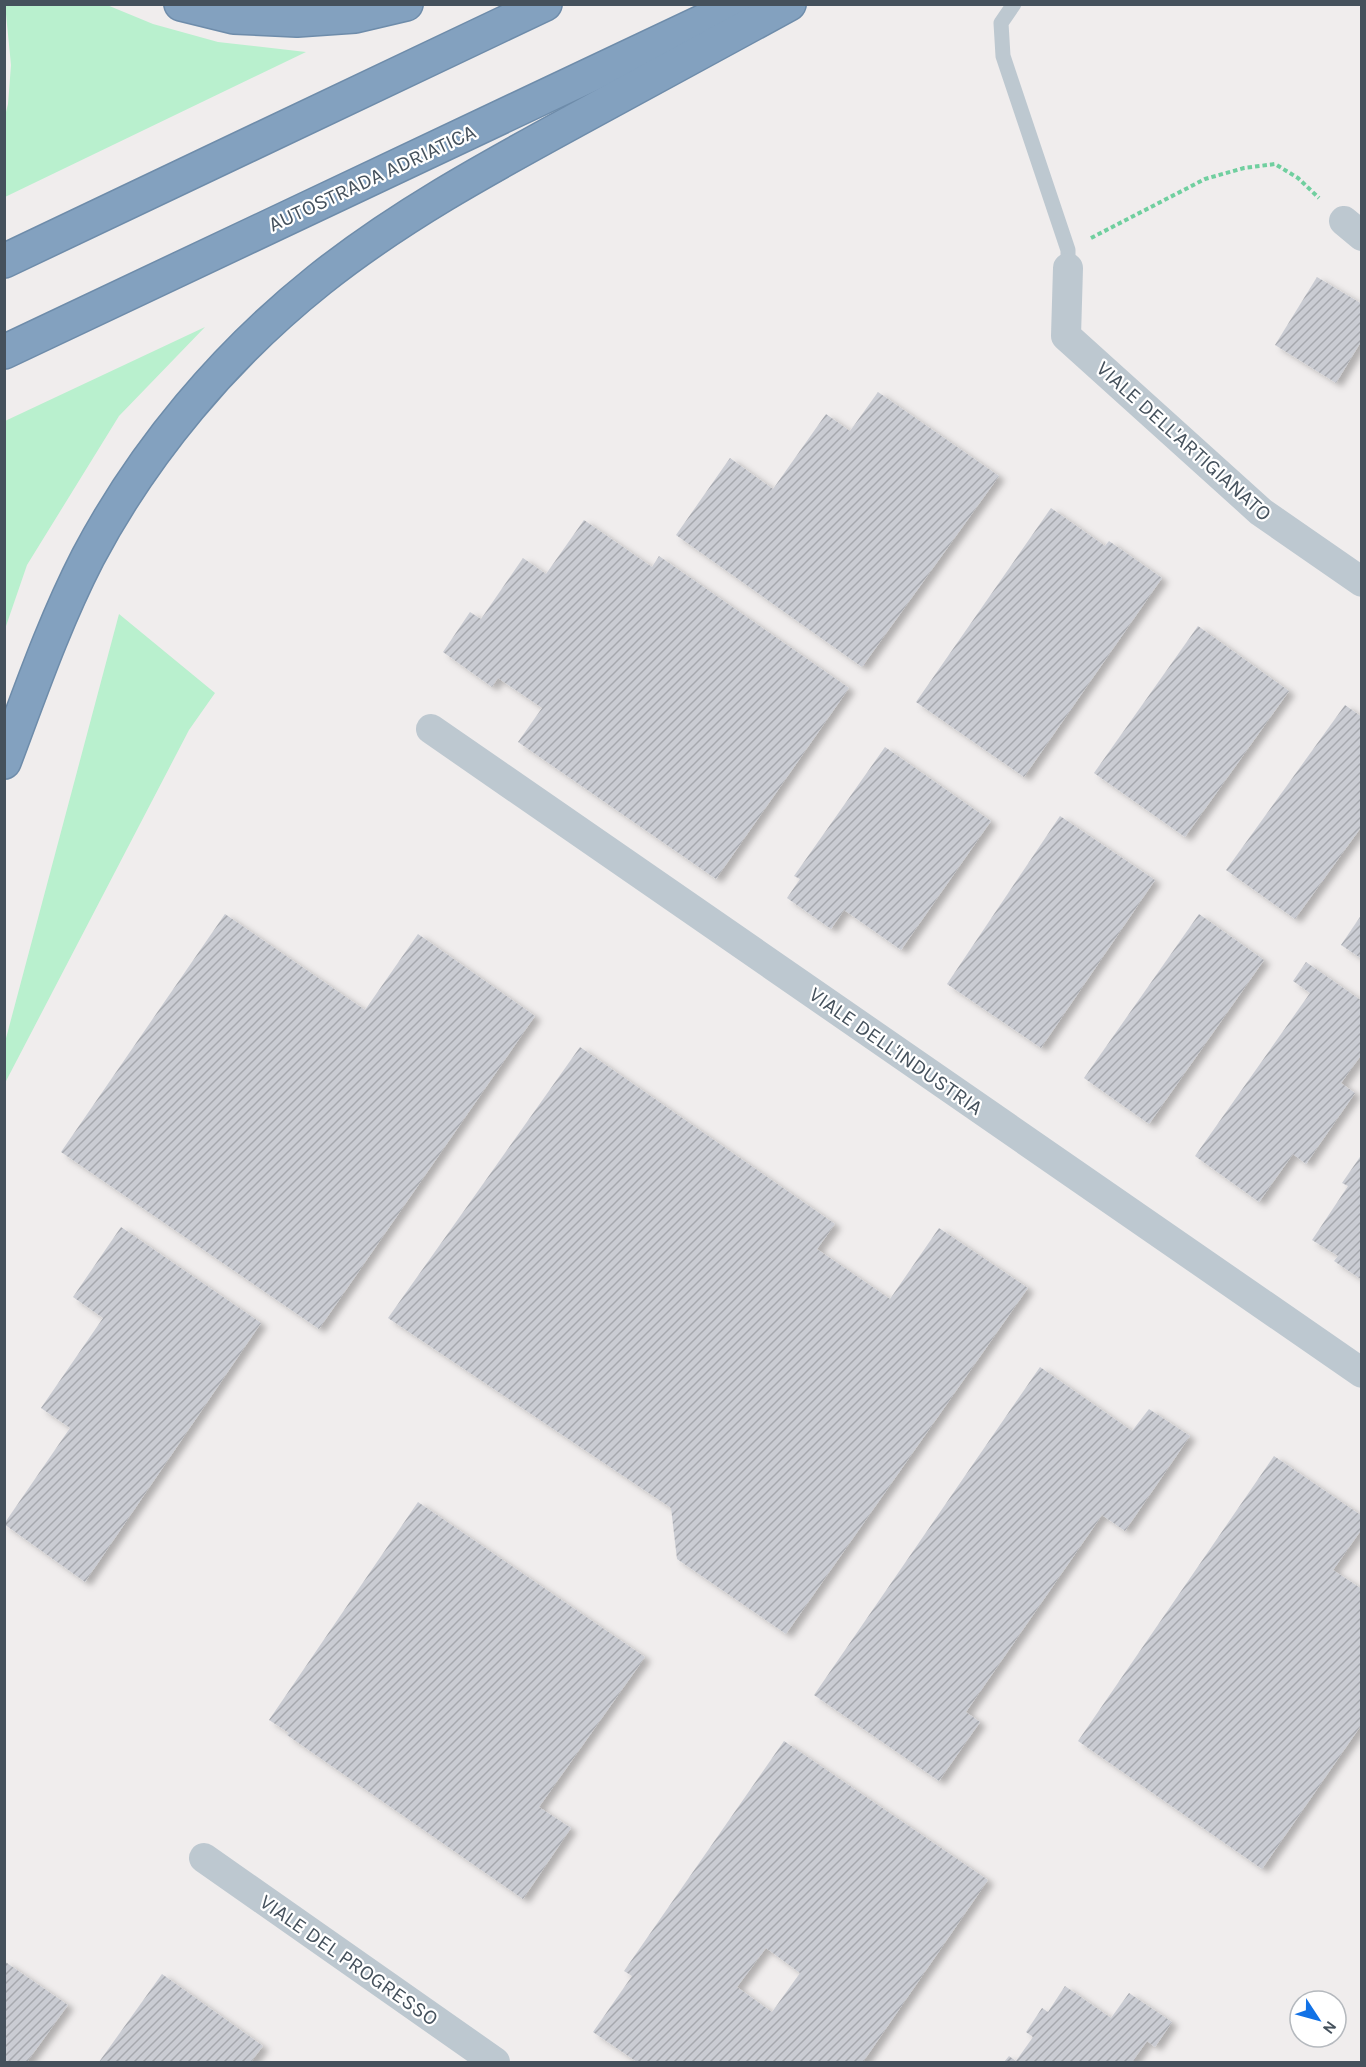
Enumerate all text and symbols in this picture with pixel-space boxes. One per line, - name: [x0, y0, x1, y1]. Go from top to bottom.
- street label: AUTOSTRADA ADRIATICA: [264, 119, 480, 237]
- street label: VIALE DELL'ARTIGIANATO: [1092, 356, 1276, 526]
- street label: VIALE DELL'INDUSTRIA: [805, 982, 987, 1120]
- street label: VIALE DEL PROGRESSO: [255, 1889, 443, 2031]
- north arrow: [1288, 1989, 1348, 2049]
- text: N: [1319, 2017, 1341, 2038]

